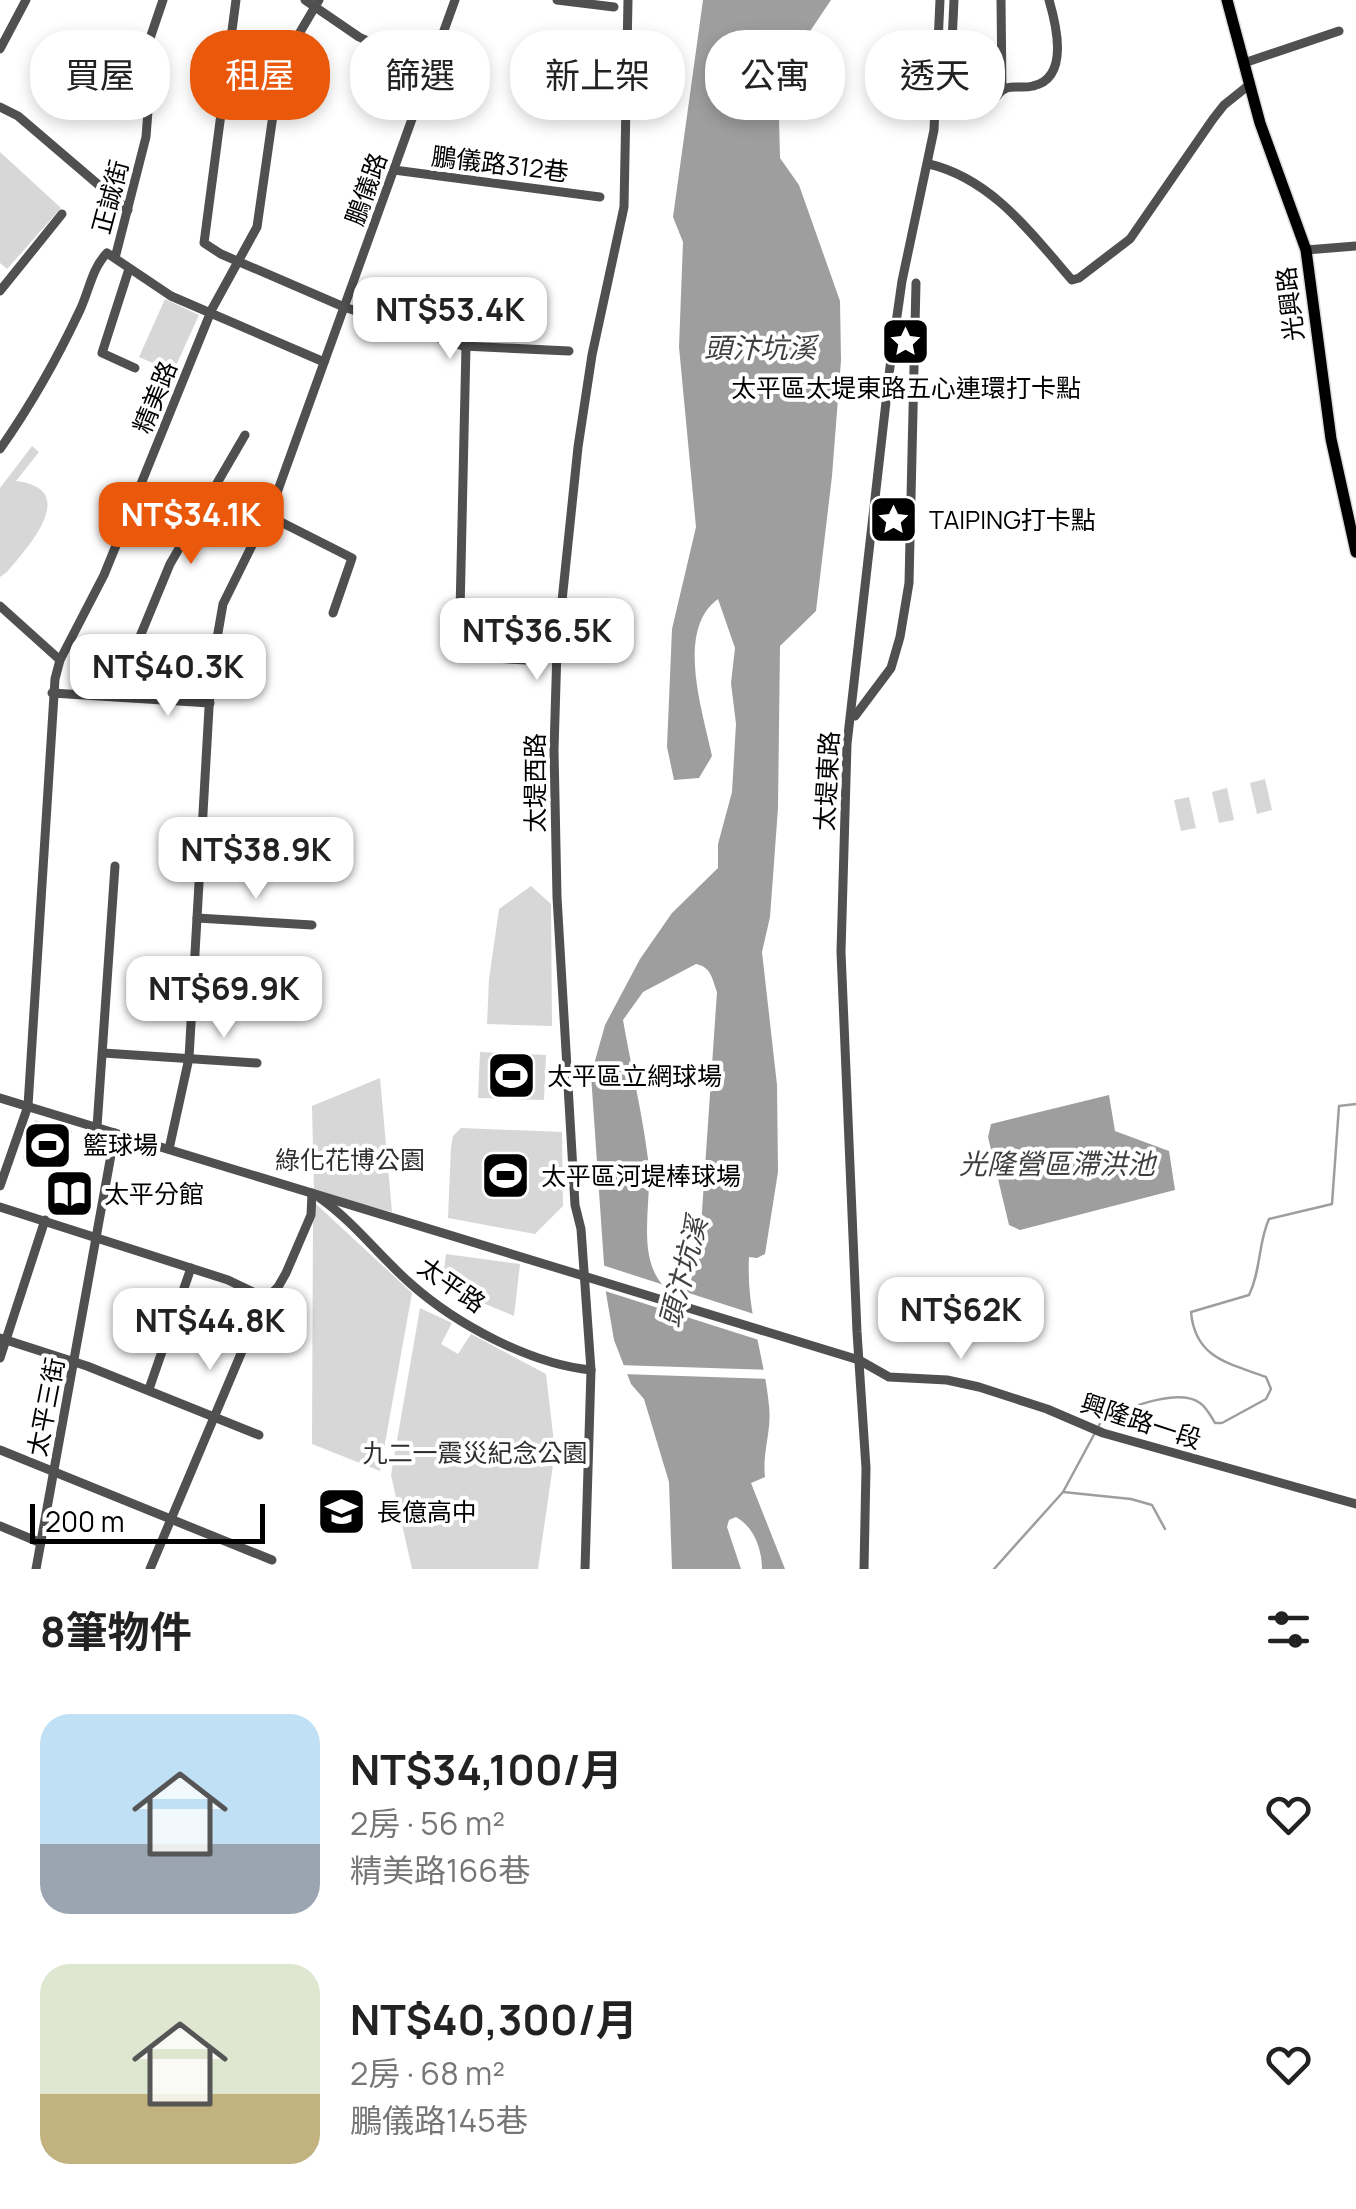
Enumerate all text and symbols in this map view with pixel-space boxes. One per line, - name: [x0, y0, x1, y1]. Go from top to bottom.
- chip: 買屋: [30, 30, 170, 120]
- chip: 租屋: [190, 30, 330, 120]
- chip: 篩選: [350, 30, 490, 120]
- chip: 新上架: [510, 30, 685, 120]
- chip: 公寓: [705, 30, 845, 120]
- chip: 透天: [865, 30, 1005, 120]
- street label: 鵬儀路312巷: [430, 138, 571, 189]
- street label: 鵬儀路: [336, 148, 395, 230]
- street label: 正誠街: [83, 156, 136, 238]
- street label: 光興路: [1268, 265, 1311, 343]
- pin: NT$53.4K: [347, 277, 553, 362]
- text: NT$53.4K: [375, 287, 525, 331]
- place icon: 太平區太堤東路五心連環打卡點: [880, 316, 932, 368]
- water label: 頭汴坑溪: [704, 328, 820, 366]
- street label: 精美路: [124, 355, 185, 438]
- place label: 太平區太堤東路五心連環打卡點: [731, 370, 1081, 405]
- pin: NT$34.1K: [88, 482, 294, 567]
- text: NT$34.1K: [121, 492, 261, 536]
- place icon: TAIPING打卡點: [868, 494, 920, 546]
- place label: TAIPING打卡點: [929, 502, 1096, 537]
- pin: NT$36.5K: [434, 598, 640, 683]
- text: NT$36.5K: [462, 608, 612, 652]
- pin: NT$40.3K: [65, 634, 271, 719]
- text: NT$40.3K: [92, 644, 244, 688]
- street label: 太堤東路: [806, 730, 847, 832]
- street label: 太堤西路: [517, 733, 552, 833]
- pin: NT$38.9K: [153, 817, 359, 902]
- text: NT$38.9K: [181, 827, 332, 871]
- pin: NT$69.9K: [121, 956, 327, 1041]
- text: NT$69.9K: [148, 966, 300, 1010]
- sports icon: 太平區立網球場: [486, 1050, 538, 1102]
- place label: 太平區立網球場: [547, 1058, 722, 1093]
- sports icon: 籃球場: [22, 1119, 74, 1171]
- place label: 籃球場: [83, 1127, 158, 1162]
- park label: 綠化花博公園: [275, 1142, 425, 1177]
- water label: 光隆營區滯洪池: [959, 1144, 1158, 1182]
- sports icon: 太平區河堤棒球場: [480, 1150, 532, 1202]
- place label: 太平區河堤棒球場: [541, 1158, 741, 1193]
- library icon: 太平分館: [43, 1168, 95, 1220]
- place label: 太平分館: [104, 1176, 204, 1211]
- water label: 頭汴坑溪: [649, 1209, 716, 1331]
- street label: 太平路: [412, 1249, 493, 1320]
- pin: NT$62K: [880, 1277, 1042, 1362]
- text: NT$62K: [900, 1287, 1022, 1331]
- pin: NT$44.8K: [107, 1288, 313, 1373]
- text: NT$44.8K: [135, 1298, 285, 1342]
- street label: 太平三街: [19, 1354, 72, 1459]
- street label: 興隆路一段: [1076, 1385, 1206, 1456]
- park label: 九二一震災紀念公園: [362, 1435, 588, 1470]
- school or university icon: 長億高中: [316, 1486, 368, 1538]
- place label: 長億高中: [377, 1494, 477, 1529]
- scale bar: [30, 1499, 265, 1544]
- text: 200 m: [45, 1502, 124, 1540]
- text: 8筆物件: [40, 1602, 192, 1660]
- icon: filters: [1261, 1602, 1316, 1657]
- text: NT$34,100/月: [350, 1740, 623, 1798]
- icon: home: [120, 1754, 240, 1874]
- icon: heart: [1261, 1787, 1316, 1842]
- text: 2房 · 56 m²: [350, 1801, 505, 1845]
- text: 精美路166巷: [350, 1848, 530, 1892]
- text: NT$40,300/月: [350, 1990, 638, 2048]
- icon: home: [120, 2004, 240, 2124]
- icon: heart: [1261, 2037, 1316, 2092]
- text: 2房 · 68 m²: [350, 2051, 505, 2095]
- text: 鵬儀路145巷: [350, 2098, 528, 2142]

